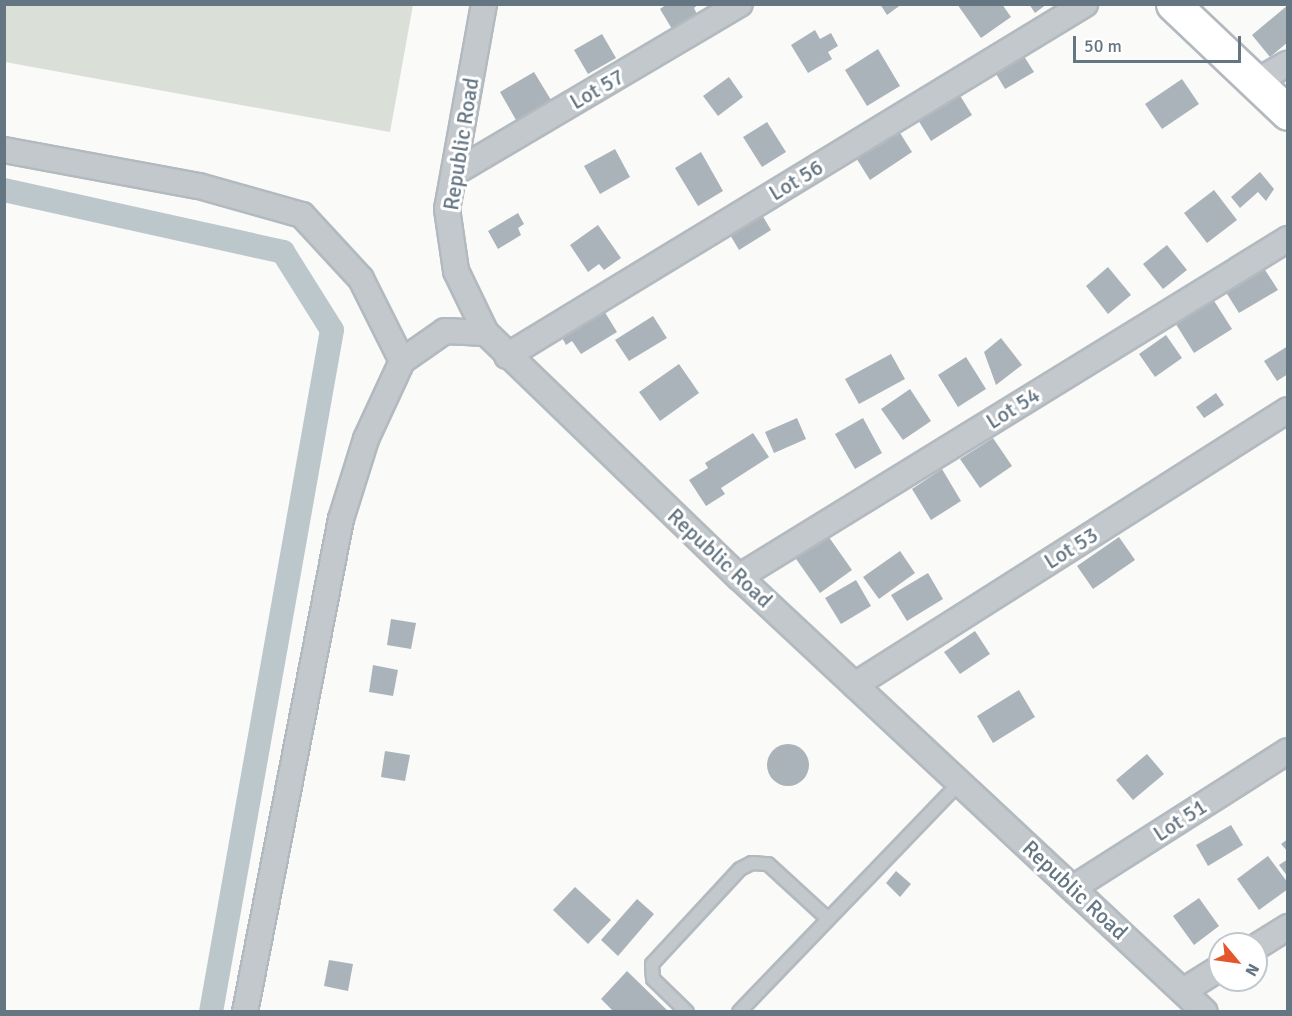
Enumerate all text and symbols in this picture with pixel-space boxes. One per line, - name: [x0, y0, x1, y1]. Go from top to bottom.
- scale bar: [1076, 24, 1244, 62]
- text: 50 m: [1084, 35, 1122, 57]
- street label: Lot 57: [565, 63, 629, 115]
- street label: Republic Road: [437, 76, 485, 212]
- street label: Lot 56: [764, 154, 828, 206]
- street label: Lot 54: [981, 381, 1045, 435]
- street label: Republic Road: [662, 503, 778, 613]
- street label: Lot 53: [1039, 521, 1103, 575]
- street label: Lot 51: [1148, 793, 1212, 847]
- street label: Republic Road: [1017, 835, 1133, 945]
- north arrow: [1208, 932, 1268, 992]
- text: N: [1241, 960, 1263, 979]

